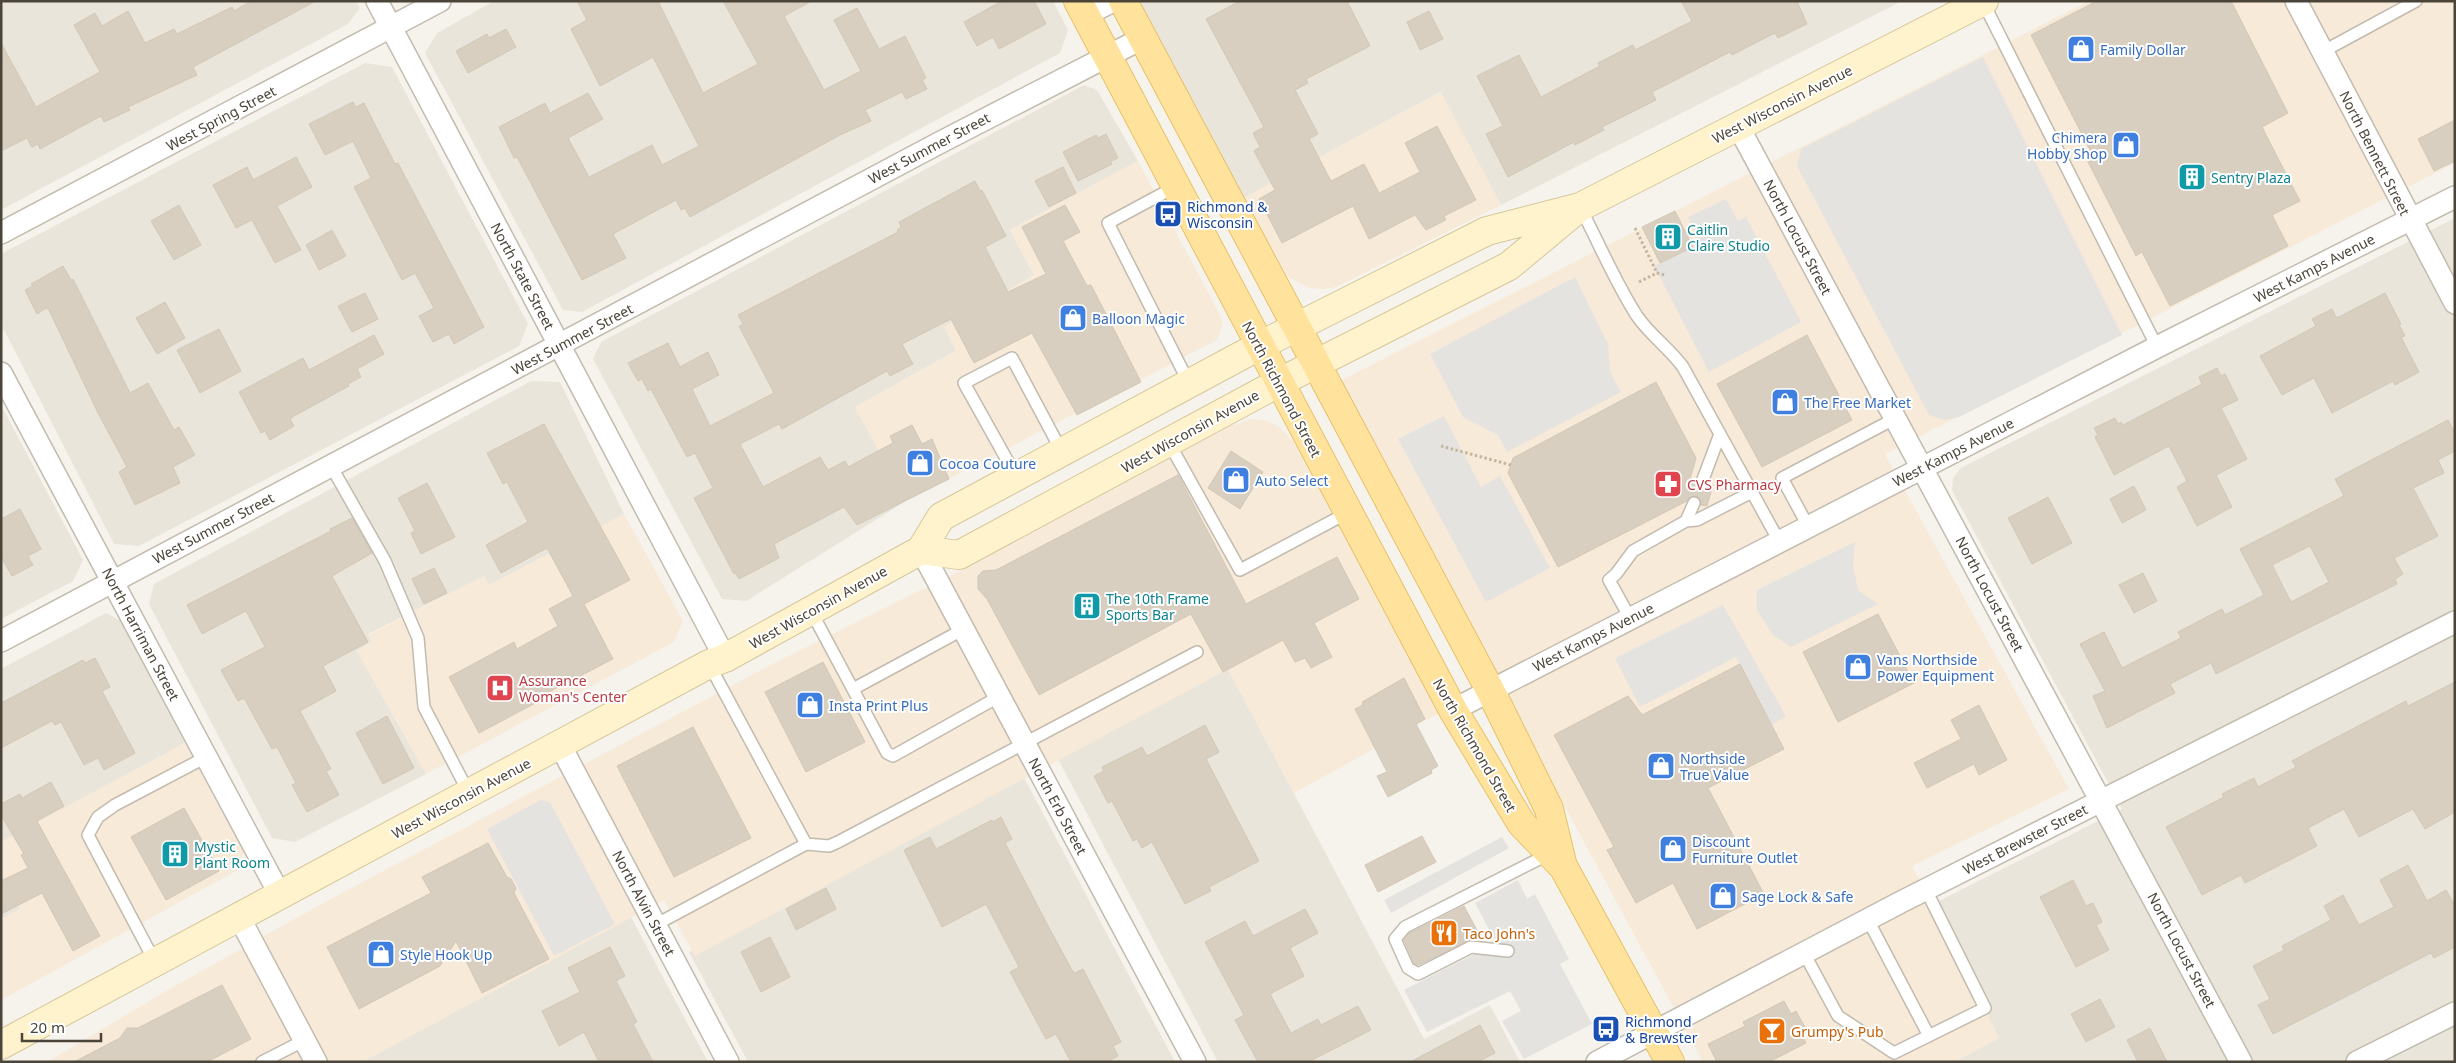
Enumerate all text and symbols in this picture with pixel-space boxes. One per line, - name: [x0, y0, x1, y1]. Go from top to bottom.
- shop icon: Family Dollar: [2066, 34, 2096, 64]
- place label: Family Dollar: [2100, 40, 2186, 59]
- street label: West Wisconsin Avenue: [1709, 60, 1855, 148]
- street label: West Spring Street: [163, 81, 279, 155]
- street label: North Bennett Street: [2335, 88, 2415, 218]
- street label: West Summer Street: [865, 108, 993, 188]
- place label: Chimera Hobby Shop: [2027, 128, 2107, 163]
- shop icon: Chimera Hobby Shop: [2111, 130, 2141, 160]
- building icon: Sentry Plaza: [2177, 162, 2207, 192]
- place label: Sentry Plaza: [2211, 168, 2291, 187]
- street label: North Locust Street: [1760, 176, 1836, 298]
- place label: Richmond & Wisconsin: [1187, 197, 1268, 232]
- bus stop icon: Richmond & Wisconsin: [1153, 199, 1183, 229]
- street label: North State Street: [487, 219, 559, 333]
- place label: Caitlin Claire Studio: [1687, 220, 1770, 255]
- building icon: Caitlin Claire Studio: [1653, 222, 1683, 252]
- street label: West Kamps Avenue: [2250, 229, 2378, 307]
- street label: West Summer Street: [508, 299, 636, 379]
- shop icon: Balloon Magic: [1058, 303, 1088, 333]
- place label: Balloon Magic: [1092, 309, 1185, 328]
- street label: North Richmond Street: [1238, 318, 1326, 460]
- street label: West Wisconsin Avenue: [1118, 385, 1262, 477]
- shop icon: The Free Market: [1770, 387, 1800, 417]
- place label: The Free Market: [1804, 393, 1911, 412]
- street label: West Kamps Avenue: [1889, 413, 2017, 491]
- shop icon: Cocoa Couture: [905, 448, 935, 478]
- place label: Cocoa Couture: [939, 454, 1036, 473]
- shop icon: Auto Select: [1221, 465, 1251, 495]
- pharmacy icon: CVS Pharmacy: [1653, 469, 1683, 499]
- place label: Auto Select: [1255, 471, 1329, 490]
- place label: CVS Pharmacy: [1687, 475, 1782, 494]
- street label: West Summer Street: [149, 488, 277, 568]
- street label: North Locust Street: [1952, 533, 2028, 655]
- street label: West Wisconsin Avenue: [746, 561, 890, 653]
- street label: North Harriman Street: [98, 564, 184, 704]
- place label: The 10th Frame Sports Bar: [1106, 589, 1209, 624]
- building icon: The 10th Frame Sports Bar: [1072, 591, 1102, 621]
- street label: West Kamps Avenue: [1529, 598, 1657, 676]
- place label: Vans Northside Power Equipment: [1877, 650, 1994, 685]
- shop icon: Vans Northside Power Equipment: [1843, 652, 1873, 682]
- place label: Assurance Woman's Center: [519, 671, 627, 706]
- hospital icon: Assurance Woman's Center: [485, 673, 515, 703]
- street label: North Richmond Street: [1429, 675, 1521, 815]
- shop icon: Insta Print Plus: [795, 690, 825, 720]
- place label: Insta Print Plus: [829, 696, 929, 715]
- place label: Northside True Value: [1680, 749, 1749, 784]
- shop icon: Northside True Value: [1646, 751, 1676, 781]
- street label: West Wisconsin Avenue: [388, 753, 534, 843]
- street label: North Erb Street: [1024, 754, 1092, 858]
- street label: West Brewster Street: [1959, 799, 2091, 879]
- place label: Discount Furniture Outlet: [1692, 832, 1798, 867]
- shop icon: Discount Furniture Outlet: [1658, 834, 1688, 864]
- place label: Mystic Plant Room: [194, 837, 270, 872]
- building icon: Mystic Plant Room: [160, 839, 190, 869]
- street label: North Alvin Street: [608, 847, 680, 959]
- shop icon: Sage Lock & Safe: [1708, 881, 1738, 911]
- place label: Sage Lock & Safe: [1742, 887, 1854, 906]
- street label: North Locust Street: [2144, 889, 2220, 1011]
- restaurant icon: Taco John's: [1429, 918, 1459, 948]
- place label: Taco John's: [1463, 924, 1536, 943]
- shop icon: Style Hook Up: [366, 939, 396, 969]
- place label: Style Hook Up: [400, 945, 492, 964]
- scale bar: [22, 1010, 101, 1042]
- place label: Richmond & Brewster: [1625, 1012, 1698, 1047]
- bus stop icon: Richmond & Brewster: [1591, 1014, 1621, 1044]
- bar icon: Grumpy's Pub: [1757, 1016, 1787, 1046]
- text: 20 m: [30, 1017, 65, 1037]
- place label: Grumpy's Pub: [1791, 1022, 1884, 1041]

